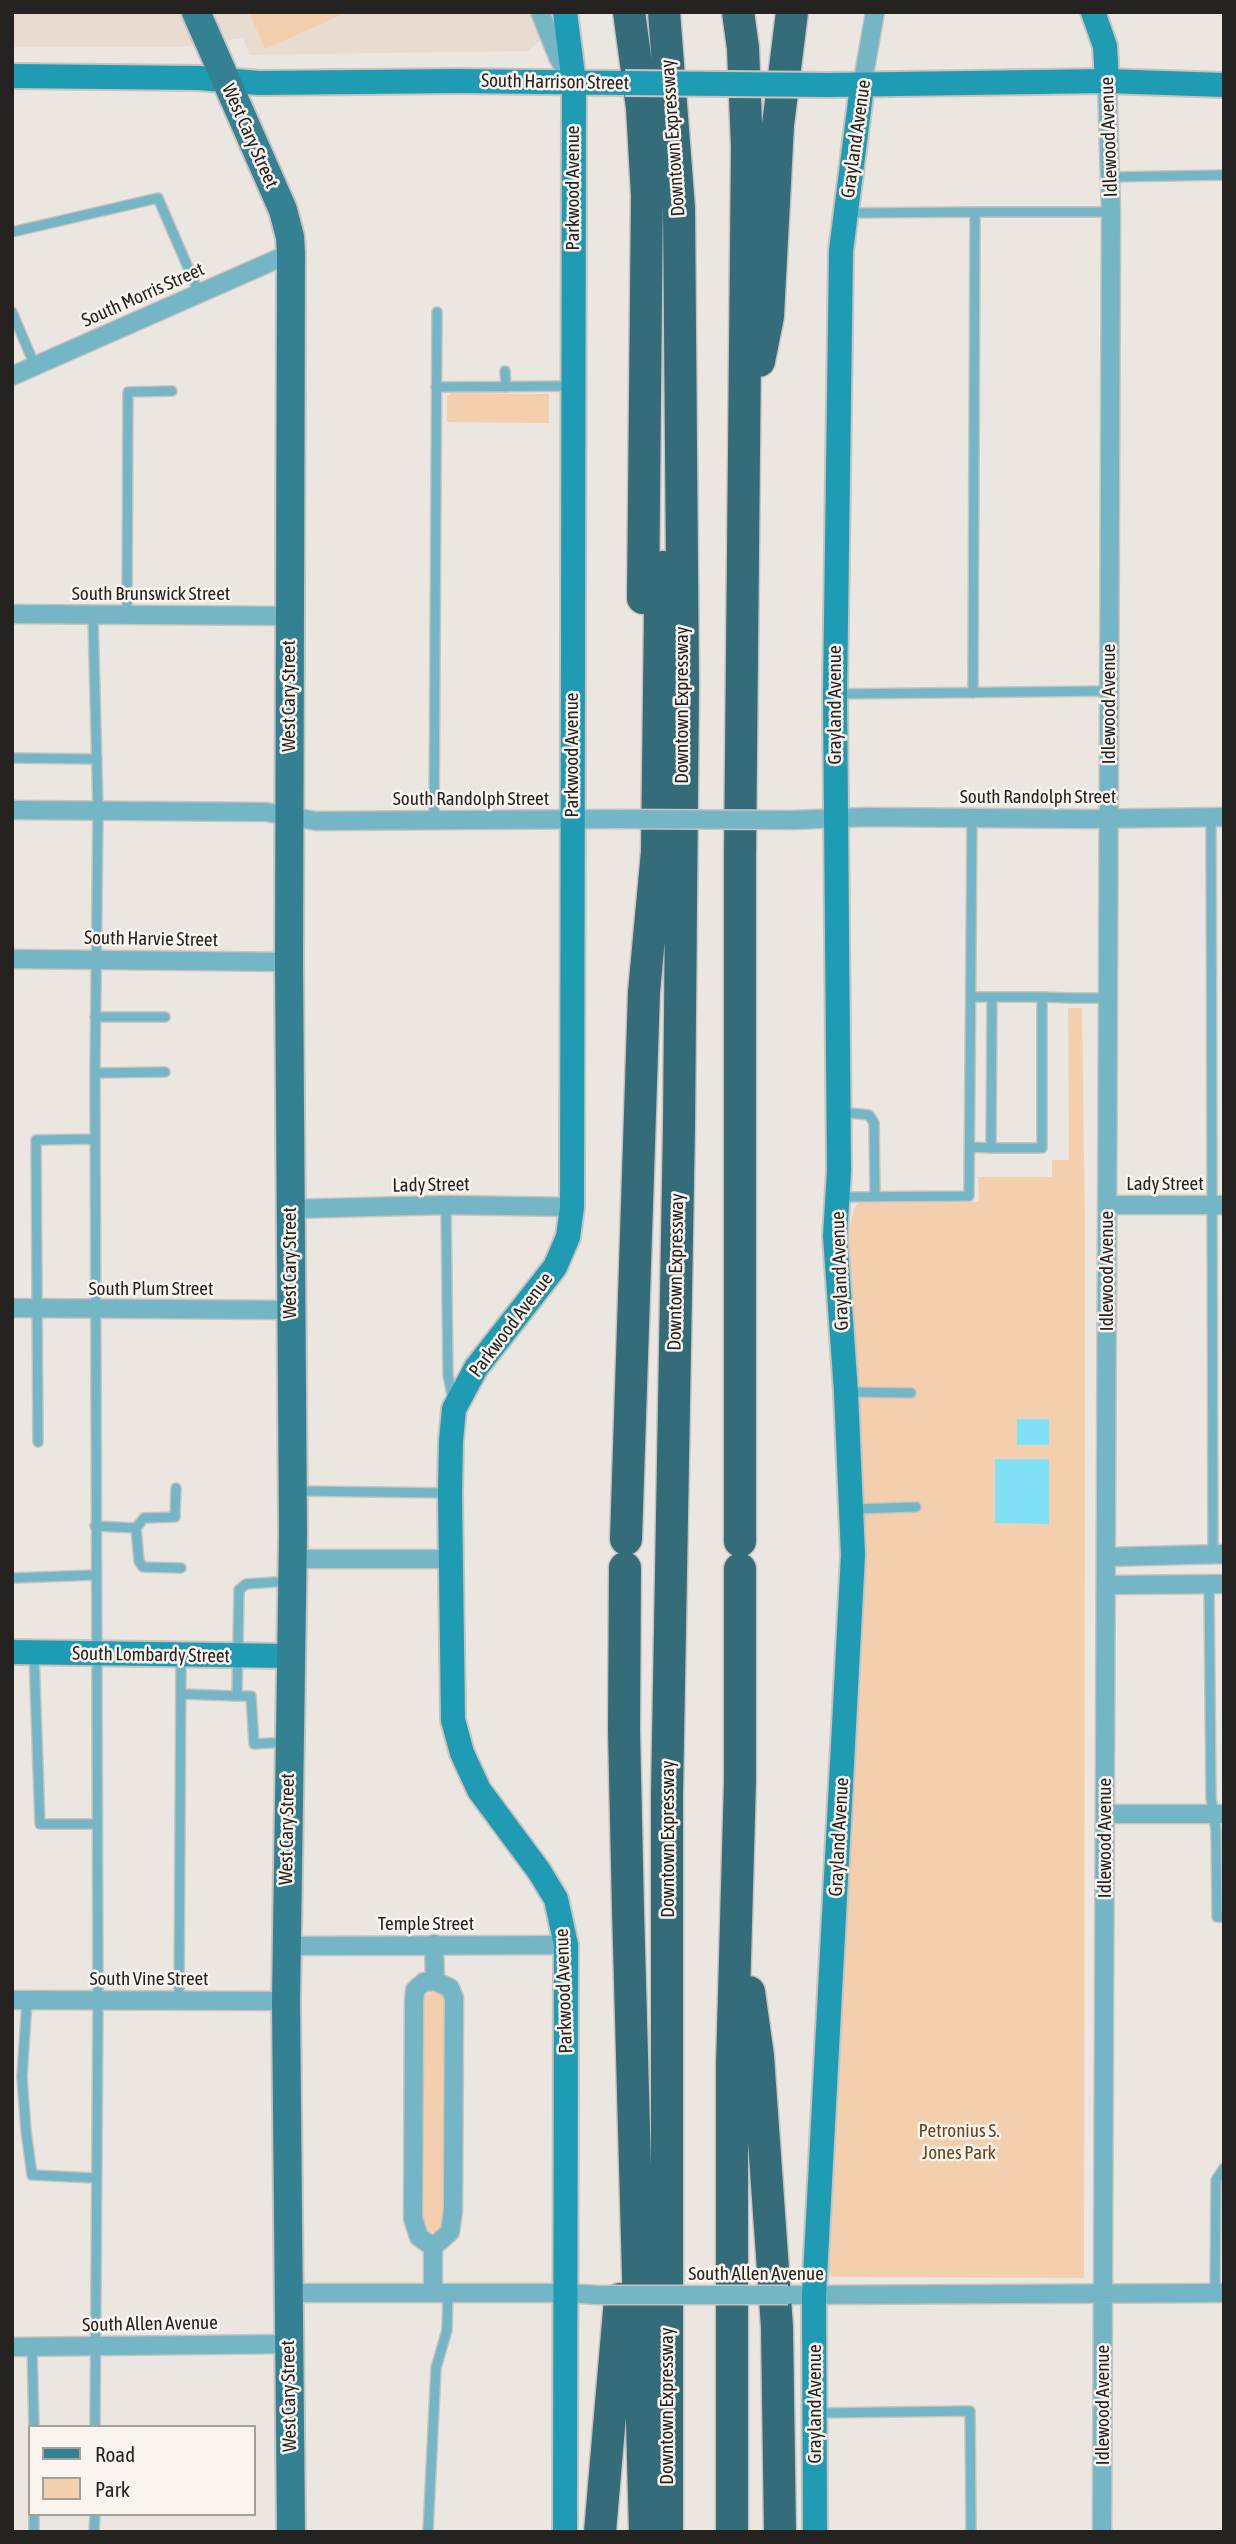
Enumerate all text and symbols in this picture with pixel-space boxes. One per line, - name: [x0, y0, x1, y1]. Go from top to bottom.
- street label: Downtown Expressway: [656, 59, 690, 217]
- street label: South Harrison Street: [481, 69, 629, 95]
- street label: Idlewood Avenue: [1096, 76, 1122, 198]
- street label: Grayland Avenue: [836, 78, 876, 200]
- street label: West Cary Street: [217, 80, 283, 192]
- street label: Parkwood Avenue: [562, 126, 584, 250]
- street label: South Morris Street: [78, 258, 208, 332]
- street label: South Brunswick Street: [72, 583, 230, 605]
- street label: Downtown Expressway: [671, 626, 693, 784]
- street label: West Cary Street: [278, 640, 300, 752]
- street label: Idlewood Avenue: [1098, 644, 1120, 764]
- street label: Grayland Avenue: [824, 645, 846, 765]
- street label: Parkwood Avenue: [561, 693, 583, 817]
- street label: South Randolph Street: [960, 786, 1116, 808]
- street label: South Randolph Street: [393, 788, 549, 810]
- street label: South Harvie Street: [84, 926, 218, 952]
- street label: Lady Street: [392, 1173, 470, 1197]
- street label: Lady Street: [1126, 1173, 1204, 1195]
- street label: Downtown Expressway: [663, 1193, 689, 1351]
- street label: West Cary Street: [279, 1207, 301, 1319]
- street label: Grayland Avenue: [827, 1211, 853, 1331]
- street label: Idlewood Avenue: [1096, 1211, 1118, 1331]
- street label: Parkwood Avenue: [464, 1268, 558, 1382]
- street label: South Plum Street: [89, 1278, 213, 1300]
- street label: South Lombardy Street: [72, 1642, 230, 1668]
- street label: Downtown Expressway: [657, 1760, 679, 1918]
- street label: West Cary Street: [275, 1773, 299, 1885]
- street label: Grayland Avenue: [824, 1777, 854, 1897]
- street label: Idlewood Avenue: [1094, 1778, 1116, 1898]
- street label: Temple Street: [378, 1913, 474, 1935]
- street label: Parkwood Avenue: [550, 1928, 578, 2054]
- street label: South Vine Street: [89, 1968, 209, 1990]
- park label: Petronius S. Jones Park: [918, 2120, 1000, 2164]
- street label: South Allen Avenue: [688, 2263, 824, 2285]
- street label: South Allen Avenue: [82, 2311, 218, 2337]
- street label: Downtown Expressway: [656, 2327, 678, 2485]
- street label: West Cary Street: [277, 2340, 301, 2452]
- street label: Grayland Avenue: [804, 2344, 826, 2464]
- street label: Idlewood Avenue: [1092, 2345, 1114, 2465]
- legend: [28, 2425, 256, 2516]
- text: Road: [95, 2442, 135, 2466]
- text: Park: [95, 2477, 130, 2501]

